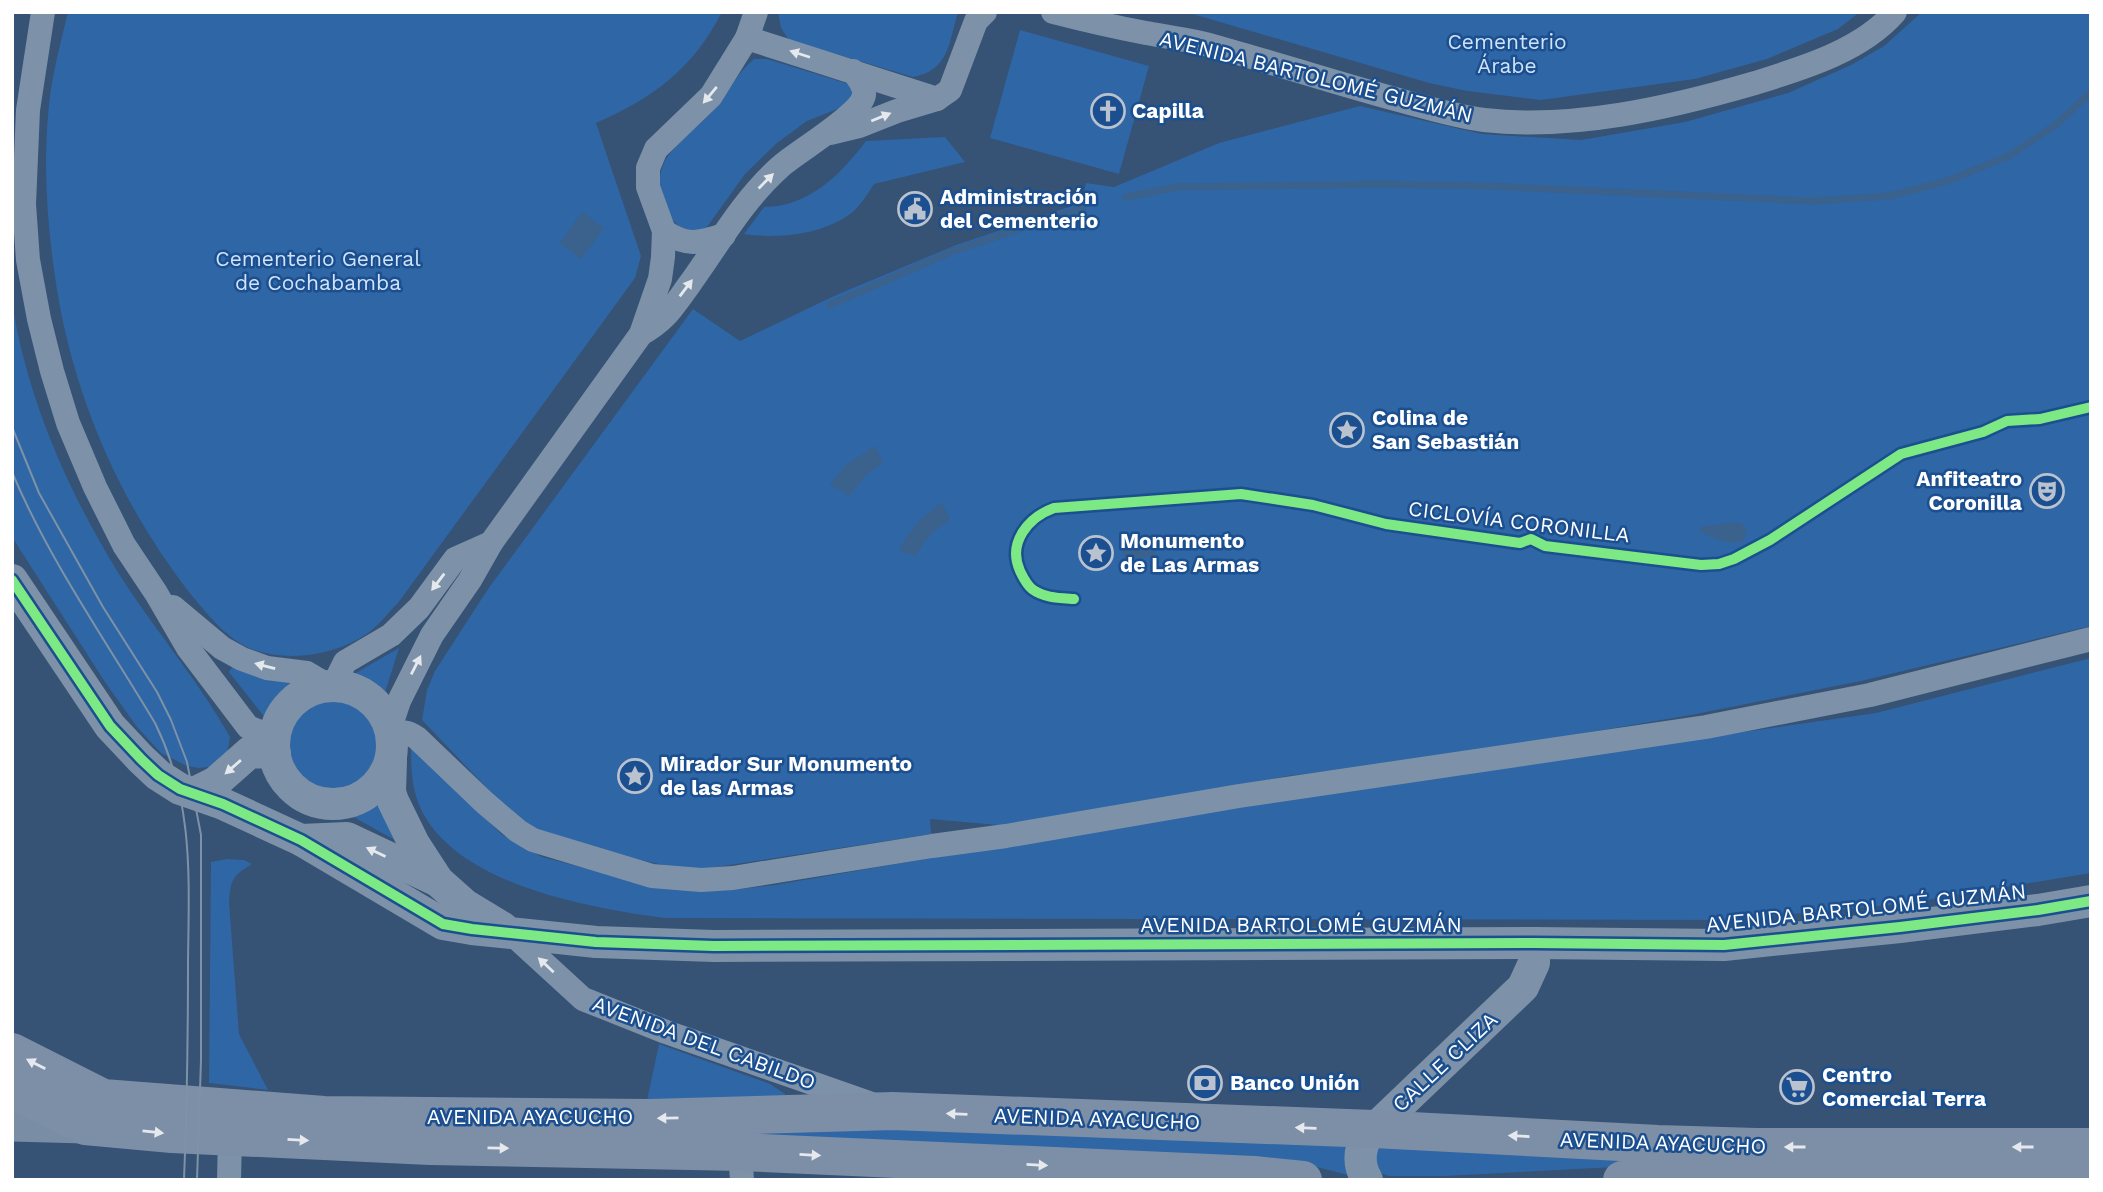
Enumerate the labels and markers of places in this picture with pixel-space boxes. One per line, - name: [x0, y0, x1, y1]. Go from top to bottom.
- church icon: Capilla: [1089, 92, 1127, 130]
- place label: Capilla: [1132, 98, 1205, 123]
- place label: Administración del Cementerio: [940, 184, 1098, 233]
- public building icon: Administración del Cementerio: [896, 190, 934, 228]
- place label: Colina de San Sebastián: [1372, 405, 1519, 454]
- place icon: Colina de San Sebastián: [1328, 411, 1366, 449]
- place label: Anfiteatro Coronilla: [1916, 466, 2023, 515]
- theatre icon: Anfiteatro Coronilla: [2028, 472, 2066, 510]
- place label: Monumento de Las Armas: [1120, 528, 1259, 577]
- place icon: Monumento de Las Armas: [1077, 534, 1115, 572]
- place label: Mirador Sur Monumento de las Armas: [660, 751, 912, 800]
- place icon: Mirador Sur Monumento de las Armas: [616, 757, 654, 795]
- place label: Centro Comercial Terra: [1822, 1062, 1987, 1111]
- bank icon: Banco Unión: [1186, 1064, 1224, 1102]
- supermarket icon: Centro Comercial Terra: [1778, 1068, 1816, 1106]
- place label: Banco Unión: [1230, 1070, 1360, 1095]

